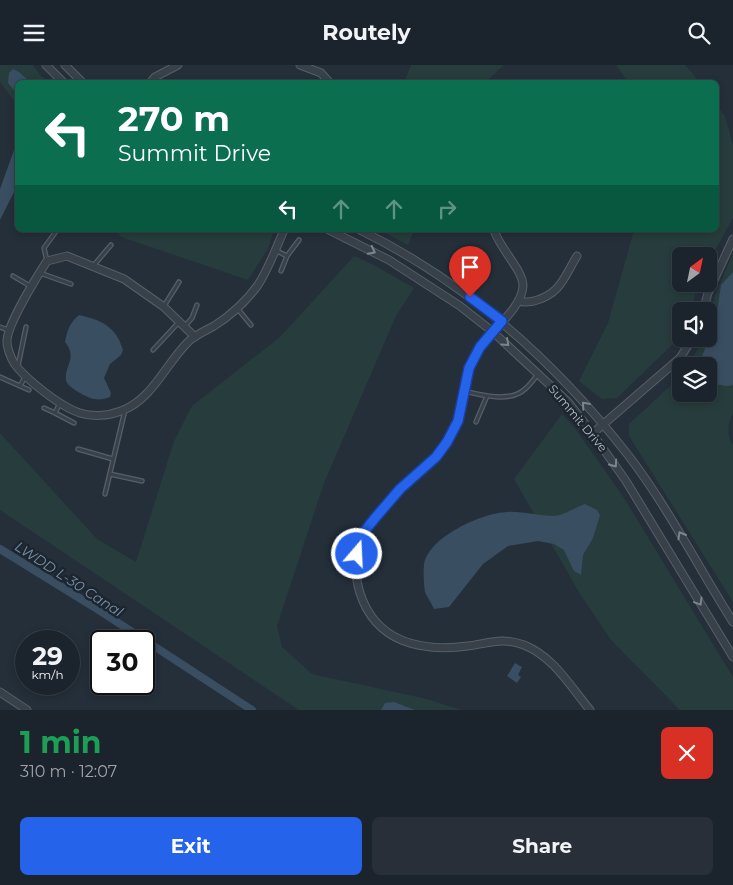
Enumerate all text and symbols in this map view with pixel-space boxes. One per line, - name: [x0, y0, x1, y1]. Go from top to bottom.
- icon: menu: [20, 19, 48, 47]
- text: Routely: [322, 19, 411, 46]
- icon: search: [685, 19, 713, 47]
- text: 270 m: [118, 97, 230, 140]
- icon: left: [35, 100, 100, 165]
- text: Summit Drive: [118, 140, 271, 167]
- icon: left: [274, 195, 302, 223]
- icon: ahead: [327, 195, 355, 223]
- icon: ahead: [380, 195, 408, 223]
- icon: right: [433, 195, 461, 223]
- one-way arrow: [367, 245, 376, 255]
- pin: [449, 246, 491, 297]
- north arrow: [672, 247, 718, 293]
- map controls: [672, 247, 717, 402]
- icon: arrive: [456, 253, 484, 281]
- button: sound: [672, 302, 717, 347]
- one-way arrow: [500, 337, 509, 346]
- button: layers: [672, 357, 717, 402]
- street label: Summit Drive: [545, 381, 611, 455]
- one-way arrow: [582, 401, 591, 410]
- one-way arrow: [608, 458, 617, 468]
- position arrow: [330, 527, 382, 579]
- one-way arrow: [677, 532, 687, 541]
- water label: LWDD L-30 Canal: [12, 537, 127, 621]
- one-way arrow: [693, 596, 703, 605]
- speed limit sign: 30: [90, 630, 155, 695]
- text: 29: [32, 641, 63, 671]
- text: km/h: [31, 667, 64, 682]
- text: 1 min: [20, 724, 101, 761]
- button: close: [661, 727, 713, 779]
- text: 310 m · 12:07: [20, 762, 117, 781]
- button: Exit: [20, 817, 362, 875]
- button: Share: [372, 817, 713, 875]

